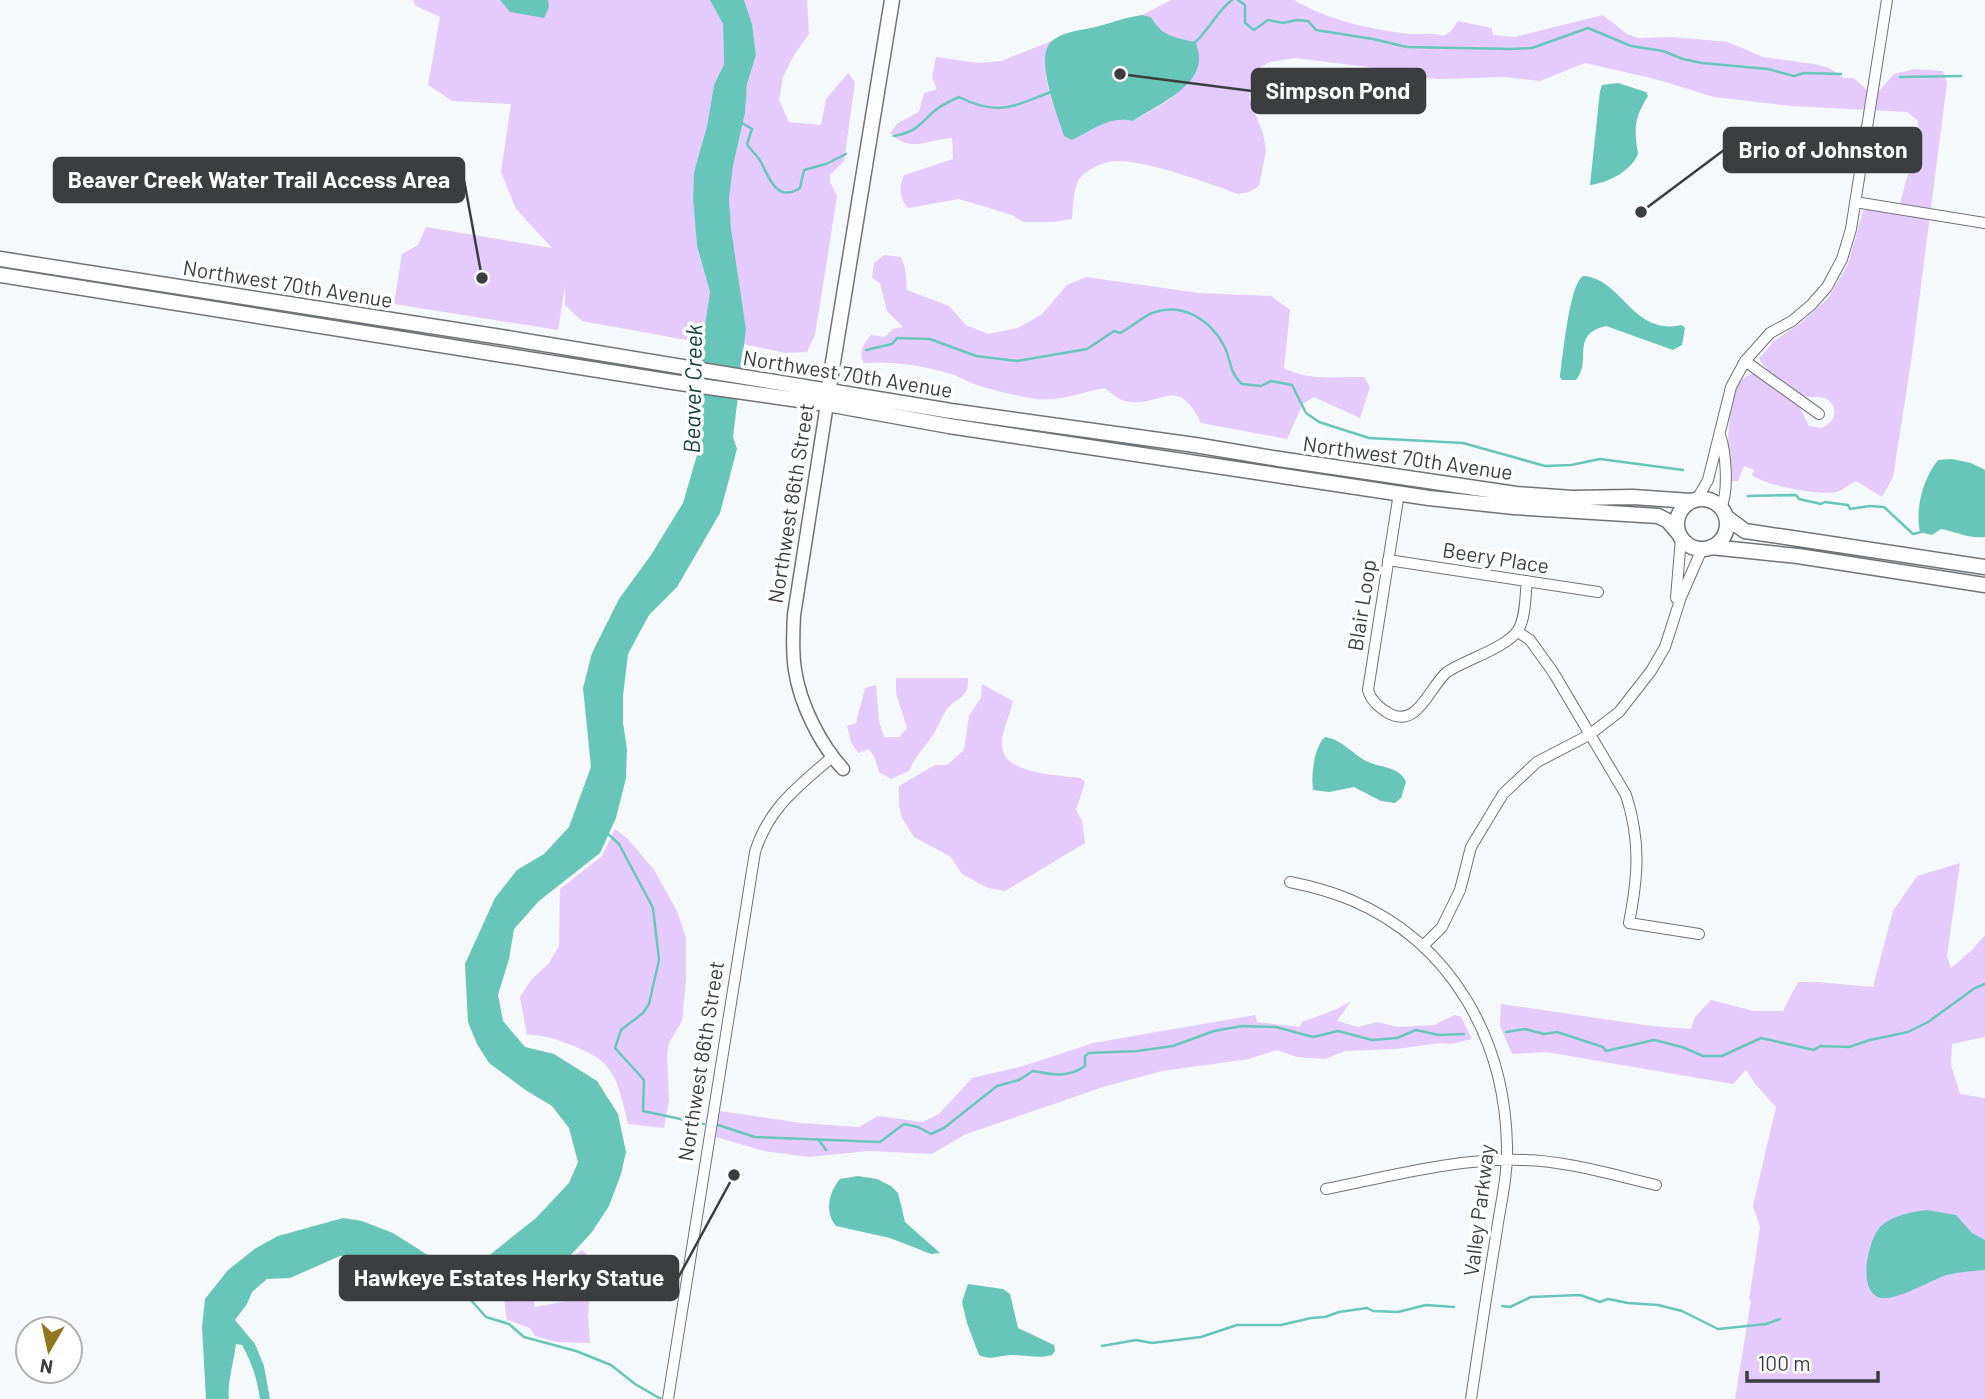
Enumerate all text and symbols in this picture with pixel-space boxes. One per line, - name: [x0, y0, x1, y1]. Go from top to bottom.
- callout: Simpson Pond: [1252, 69, 1425, 113]
- text: Simpson Pond: [1266, 76, 1410, 104]
- callout: Brio of Johnston: [1724, 128, 1921, 172]
- text: Brio of Johnston: [1738, 135, 1908, 163]
- callout: Beaver Creek Water Trail Access Area: [54, 158, 464, 202]
- text: Beaver Creek Water Trail Access Area: [68, 165, 450, 193]
- street label: Northwest 70th Avenue: [181, 254, 395, 312]
- water label: Beaver Creek: [677, 324, 707, 454]
- street label: Northwest 70th Avenue: [741, 344, 955, 402]
- street label: Northwest 86th Street: [762, 401, 818, 605]
- street label: Northwest 70th Avenue: [1301, 430, 1515, 484]
- street label: Beery Place: [1441, 536, 1551, 578]
- street label: Blair Loop: [1341, 557, 1381, 653]
- street label: Northwest 86th Street: [672, 959, 728, 1163]
- street label: Valley Parkway: [1457, 1142, 1499, 1278]
- callout: Hawkeye Estates Herky Statue: [340, 1256, 678, 1300]
- text: Hawkeye Estates Herky Statue: [354, 1263, 664, 1291]
- north arrow: [14, 1315, 84, 1385]
- scale bar: [1747, 1340, 1878, 1384]
- text: 100 m: [1758, 1350, 1811, 1375]
- text: N: [38, 1355, 54, 1380]

